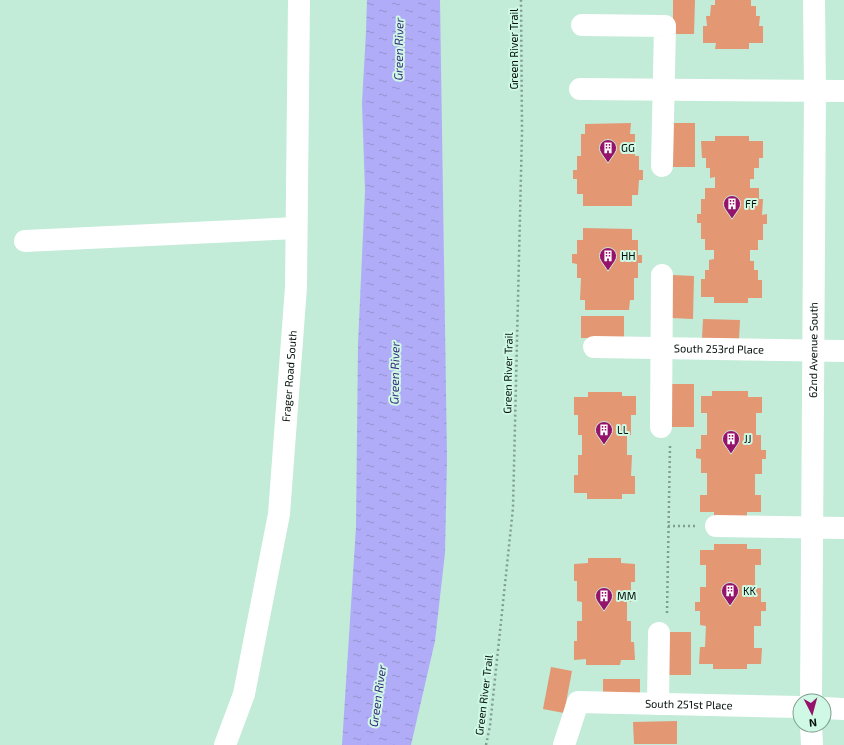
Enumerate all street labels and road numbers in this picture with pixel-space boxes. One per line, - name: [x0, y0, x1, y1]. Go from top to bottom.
- street label: Green River Trail: [507, 8, 520, 90]
- street label: 62nd Avenue South: [806, 302, 820, 398]
- street label: Frager Road South: [279, 330, 299, 423]
- street label: Green River Trail: [500, 332, 515, 414]
- street label: South 253rd Place: [674, 341, 764, 356]
- street label: Green River Trail: [472, 653, 495, 736]
- street label: South 251st Place: [645, 697, 733, 711]

